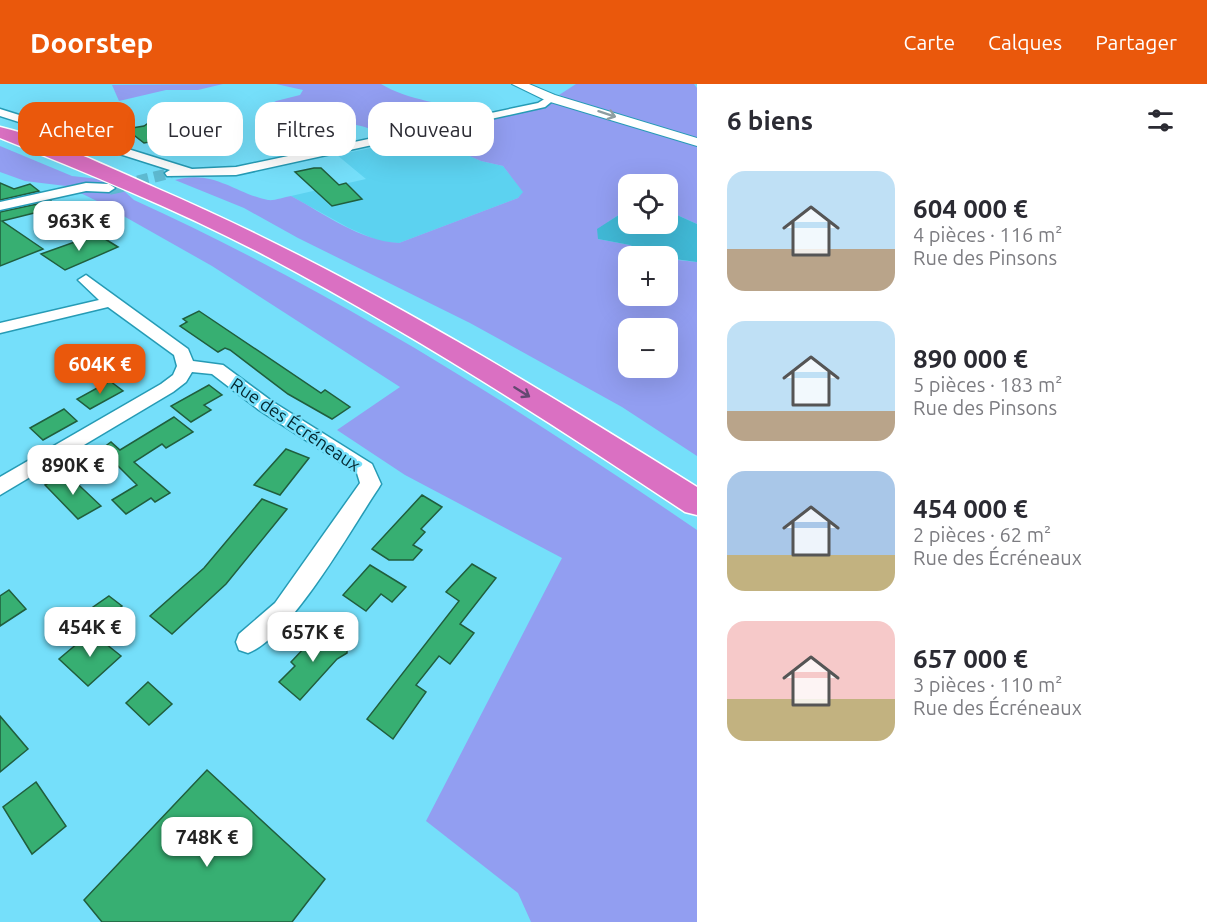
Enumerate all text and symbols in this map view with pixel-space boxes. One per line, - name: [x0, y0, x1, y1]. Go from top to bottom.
- text: Doorstep: [30, 27, 153, 58]
- text: Carte: [904, 30, 955, 54]
- text: Calques: [988, 30, 1062, 54]
- text: Partager: [1095, 30, 1177, 54]
- chip: Acheter: [18, 102, 135, 156]
- chip: Louer: [147, 102, 243, 156]
- chip: Filtres: [255, 102, 356, 156]
- chip: Nouveau: [368, 102, 494, 156]
- icon: filters: [1144, 104, 1177, 137]
- text: 6 biens: [727, 106, 813, 135]
- one-way arrow: [597, 110, 616, 121]
- map controls: [618, 174, 678, 378]
- button: locate: [618, 174, 678, 234]
- text: 604 000 €: [913, 194, 1028, 223]
- icon: home: [775, 195, 847, 267]
- pin: 963K €: [30, 201, 128, 252]
- text: 963K €: [47, 209, 111, 232]
- text: 4 pièces · 116 m²: [913, 223, 1062, 246]
- button: +: [618, 246, 678, 306]
- text: Rue des Pinsons: [913, 246, 1057, 269]
- button: −: [618, 318, 678, 378]
- pin: 604K €: [51, 344, 149, 395]
- text: 890 000 €: [913, 344, 1028, 373]
- icon: home: [775, 345, 847, 417]
- text: 604K €: [68, 352, 132, 375]
- street label: Rue des Écréneaux: [227, 372, 365, 475]
- text: 5 pièces · 183 m²: [913, 373, 1062, 396]
- one-way arrow: [513, 385, 530, 398]
- text: Rue des Pinsons: [913, 396, 1057, 419]
- pin: 890K €: [24, 445, 122, 496]
- text: 890K €: [41, 453, 105, 476]
- text: 454 000 €: [913, 494, 1028, 523]
- icon: home: [775, 495, 847, 567]
- text: 2 pièces · 62 m²: [913, 523, 1051, 546]
- text: Rue des Écréneaux: [913, 546, 1082, 569]
- pin: 454K €: [41, 607, 139, 658]
- pin: 657K €: [264, 612, 362, 663]
- text: 454K €: [58, 615, 122, 638]
- text: 657K €: [281, 620, 345, 643]
- text: 657 000 €: [913, 644, 1028, 673]
- icon: home: [775, 645, 847, 717]
- text: 3 pièces · 110 m²: [913, 673, 1062, 696]
- text: Rue des Écréneaux: [913, 696, 1082, 719]
- pin: 748K €: [158, 817, 256, 868]
- text: 748K €: [175, 825, 239, 848]

